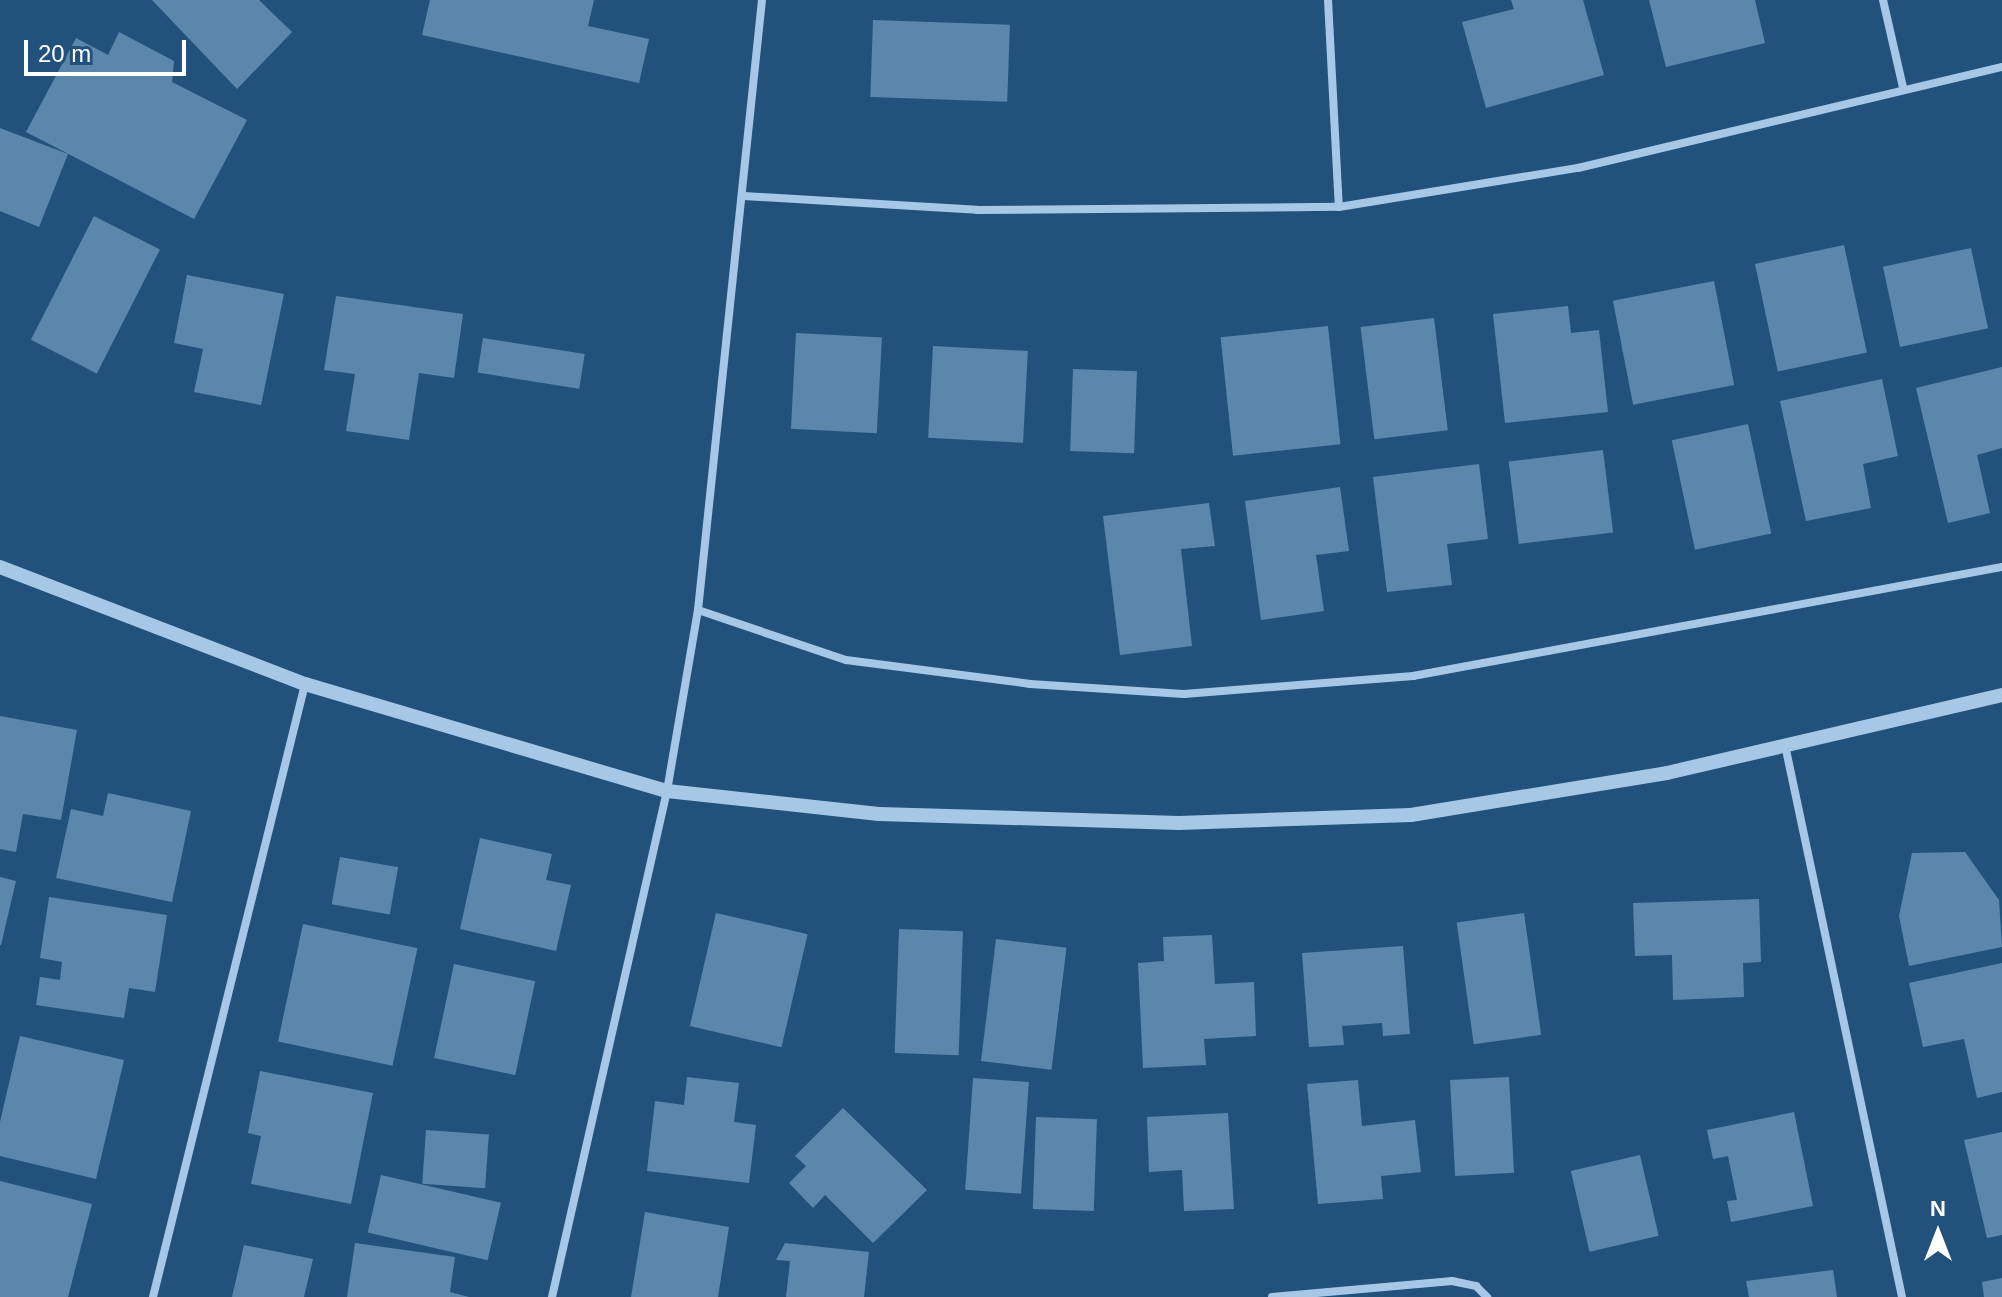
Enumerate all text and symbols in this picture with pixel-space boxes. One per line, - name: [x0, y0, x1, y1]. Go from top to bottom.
- scale bar: [28, 24, 190, 74]
- text: 20 m: [38, 40, 91, 67]
- north arrow: [1898, 1193, 1978, 1273]
- text: N: [1930, 1196, 1946, 1221]

